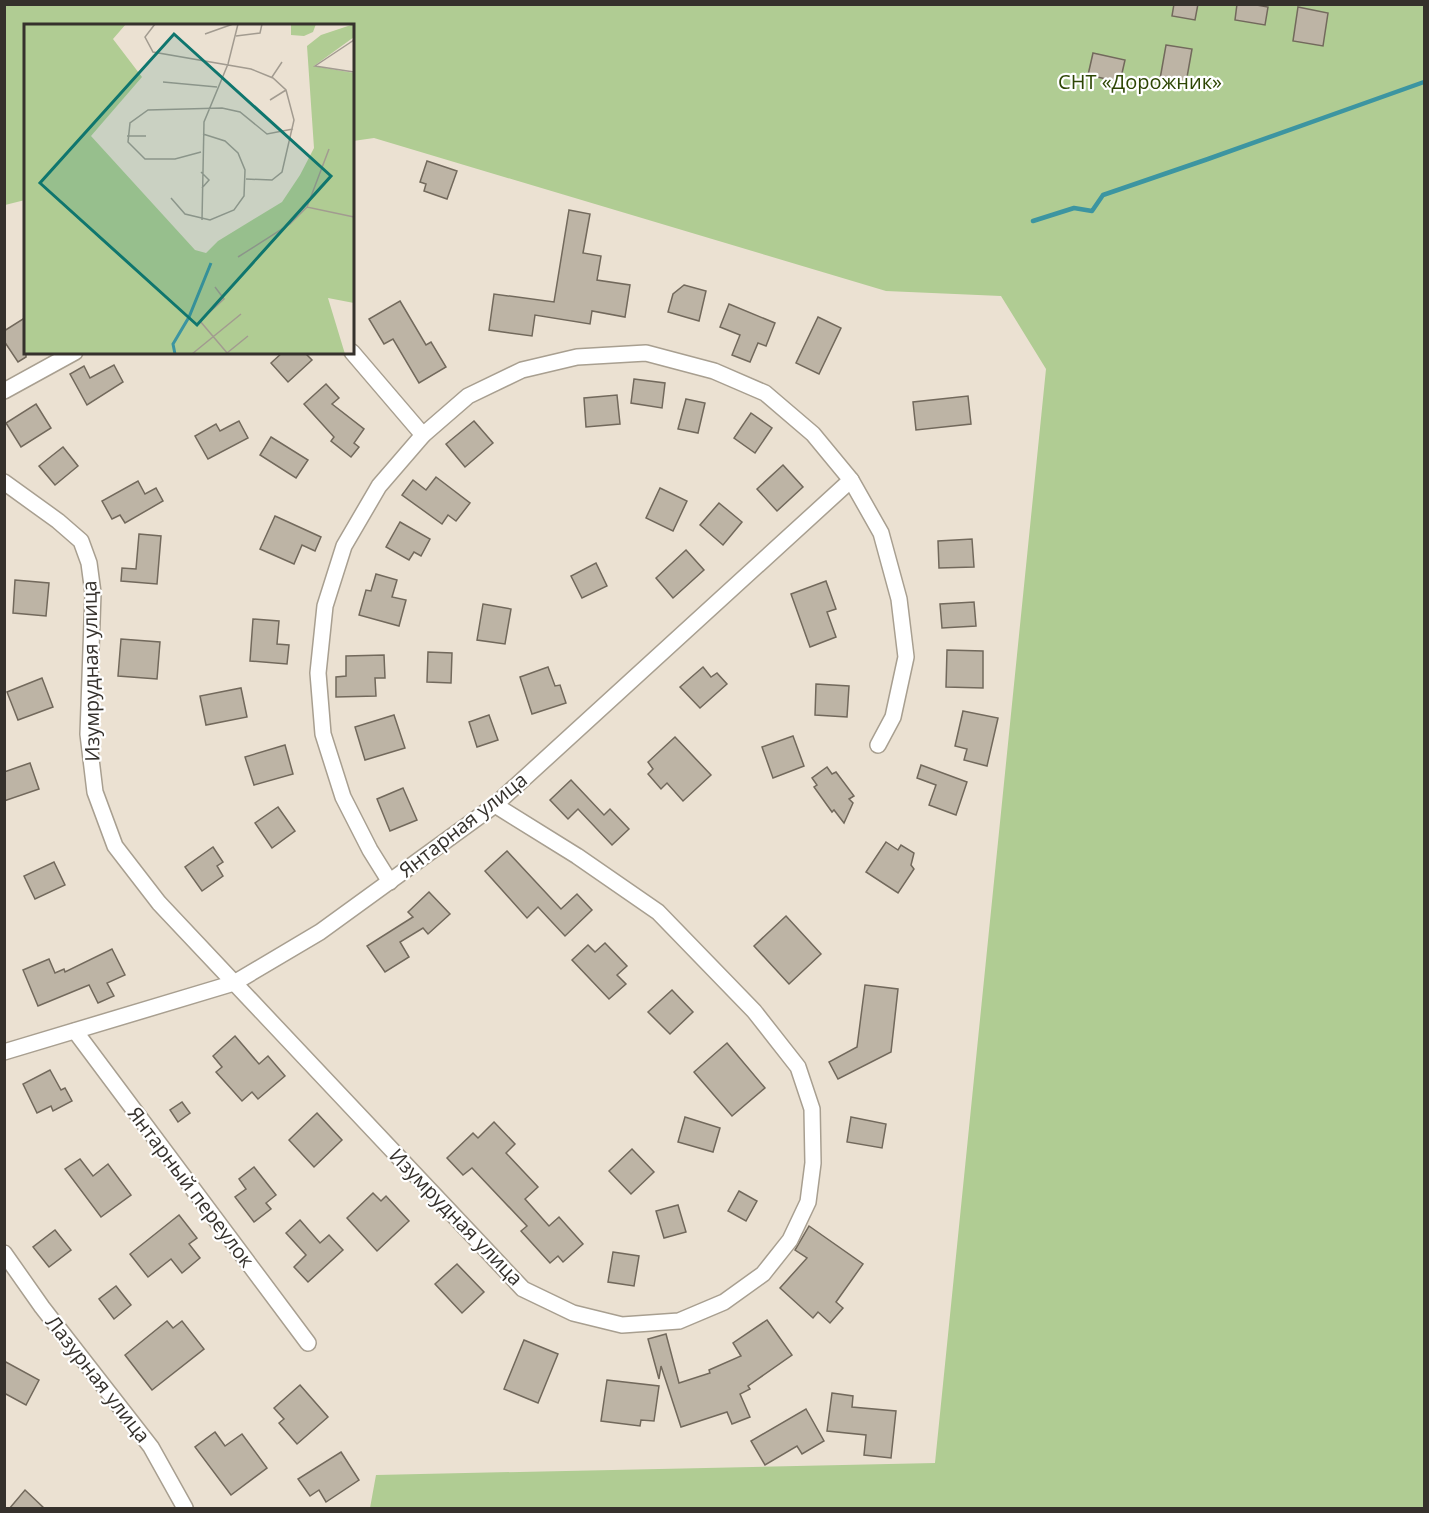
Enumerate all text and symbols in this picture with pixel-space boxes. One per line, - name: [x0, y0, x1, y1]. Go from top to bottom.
- inset map: [24, 24, 354, 354]
- park label: СНТ «Дорожник»: [1058, 68, 1222, 95]
- street label: Изумрудная улица: [75, 580, 106, 762]
- street label: Янтарная улица: [393, 766, 532, 883]
- street label: Янтарный переулок: [122, 1101, 261, 1273]
- street label: Изумрудная улица: [384, 1142, 529, 1291]
- street label: Лазурная улица: [40, 1309, 157, 1448]

